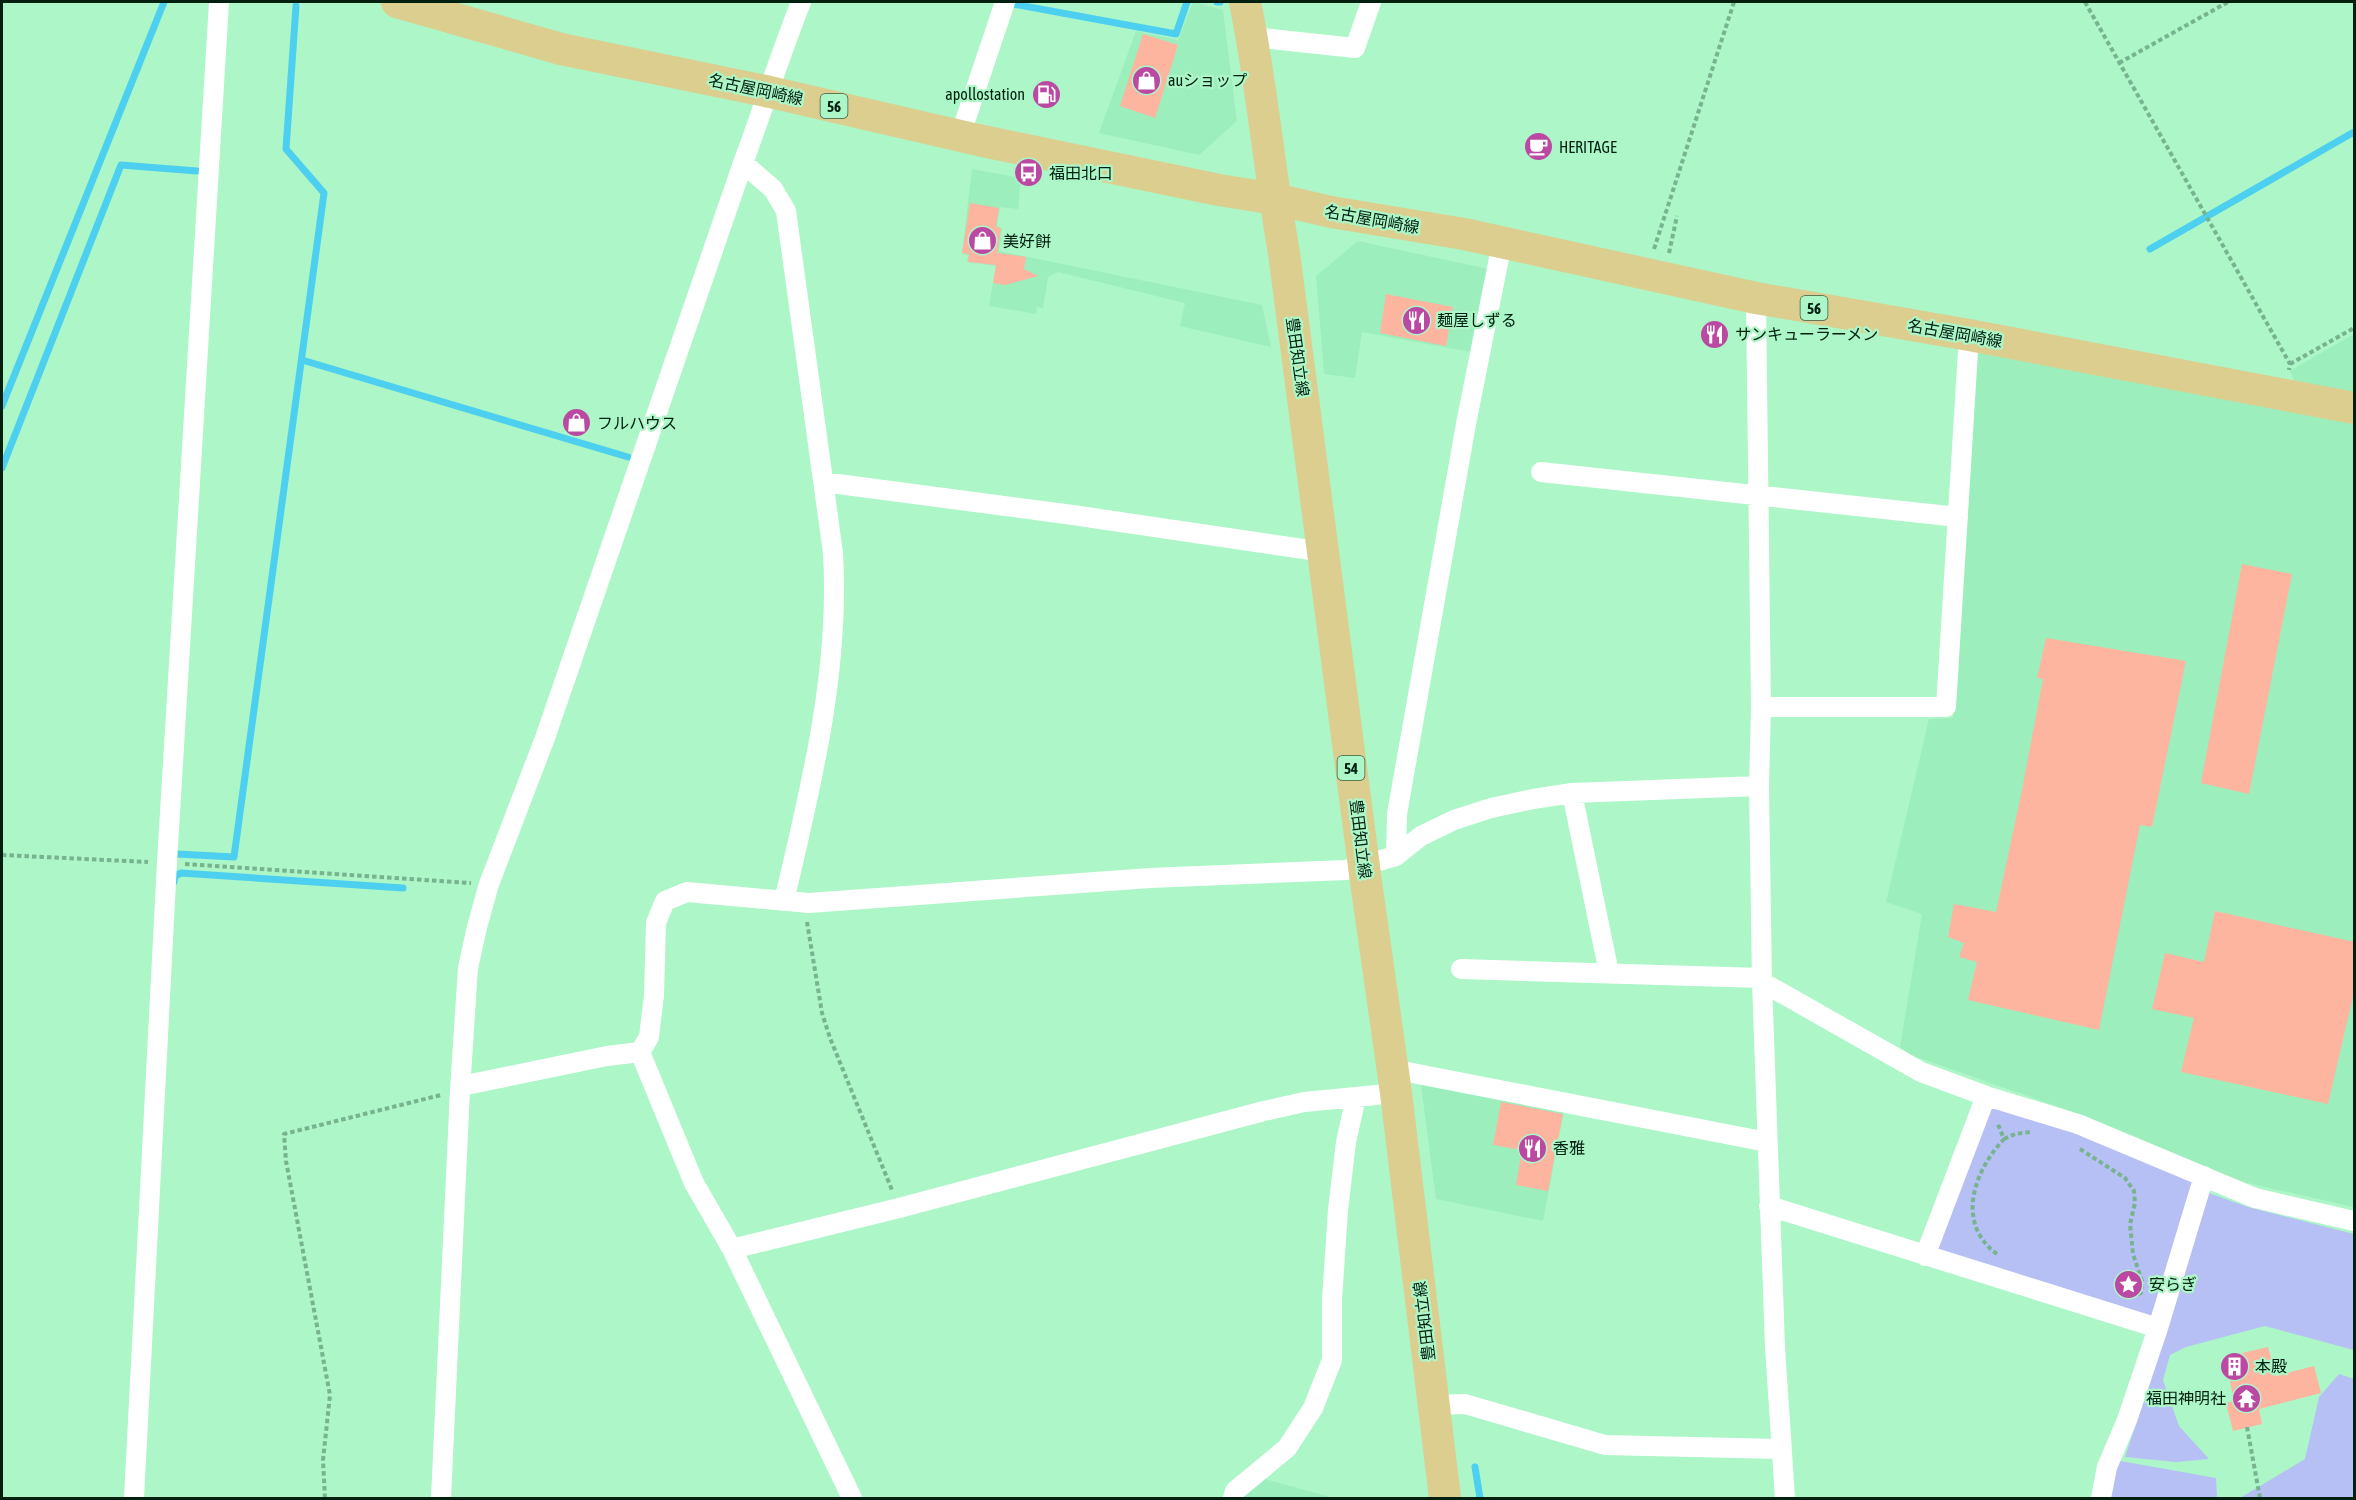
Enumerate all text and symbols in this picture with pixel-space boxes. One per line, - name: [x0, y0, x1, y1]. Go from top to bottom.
- shop icon: auショップ: [1131, 64, 1163, 96]
- street label: 名古屋岡崎線: [707, 70, 805, 108]
- place label: auショップ: [1168, 71, 1247, 89]
- fuel station icon: apollostation: [1030, 78, 1062, 110]
- place label: apollostation: [945, 85, 1025, 104]
- road number: 56: [820, 94, 848, 118]
- cafe icon: HERITAGE: [1522, 131, 1554, 163]
- place label: HERITAGE: [1559, 138, 1617, 156]
- bus stop icon: 福田北口: [1012, 157, 1044, 189]
- place label: 福田北口: [1049, 164, 1113, 182]
- street label: 名古屋岡崎線: [1323, 202, 1421, 236]
- shop icon: 美好餅: [966, 225, 998, 257]
- place label: 美好餅: [1003, 232, 1051, 250]
- road number: 56: [1800, 296, 1828, 320]
- restaurant icon: 麺屋しずる: [1400, 304, 1432, 336]
- place label: 麺屋しずる: [1437, 311, 1517, 329]
- street label: 豊田知立線: [1284, 316, 1312, 398]
- street label: 名古屋岡崎線: [1906, 316, 2004, 350]
- restaurant icon: サンキューラーメン: [1698, 318, 1730, 350]
- place label: サンキューラーメン: [1735, 325, 1878, 343]
- shop icon: フルハウス: [560, 407, 592, 439]
- place label: フルハウス: [597, 414, 677, 432]
- road number: 54: [1338, 756, 1364, 780]
- street label: 豊田知立線: [1347, 798, 1375, 880]
- restaurant icon: 香雅: [1516, 1132, 1548, 1164]
- place label: 香雅: [1553, 1139, 1585, 1157]
- place icon: 安らぎ: [2112, 1268, 2144, 1300]
- place label: 安らぎ: [2149, 1275, 2197, 1293]
- street label: 豊田知立線: [1410, 1280, 1438, 1362]
- building icon: 本殿: [2218, 1350, 2250, 1382]
- place label: 本殿: [2255, 1357, 2287, 1375]
- temple icon: 福田神明社: [2231, 1382, 2263, 1414]
- place label: 福田神明社: [2146, 1389, 2226, 1407]

